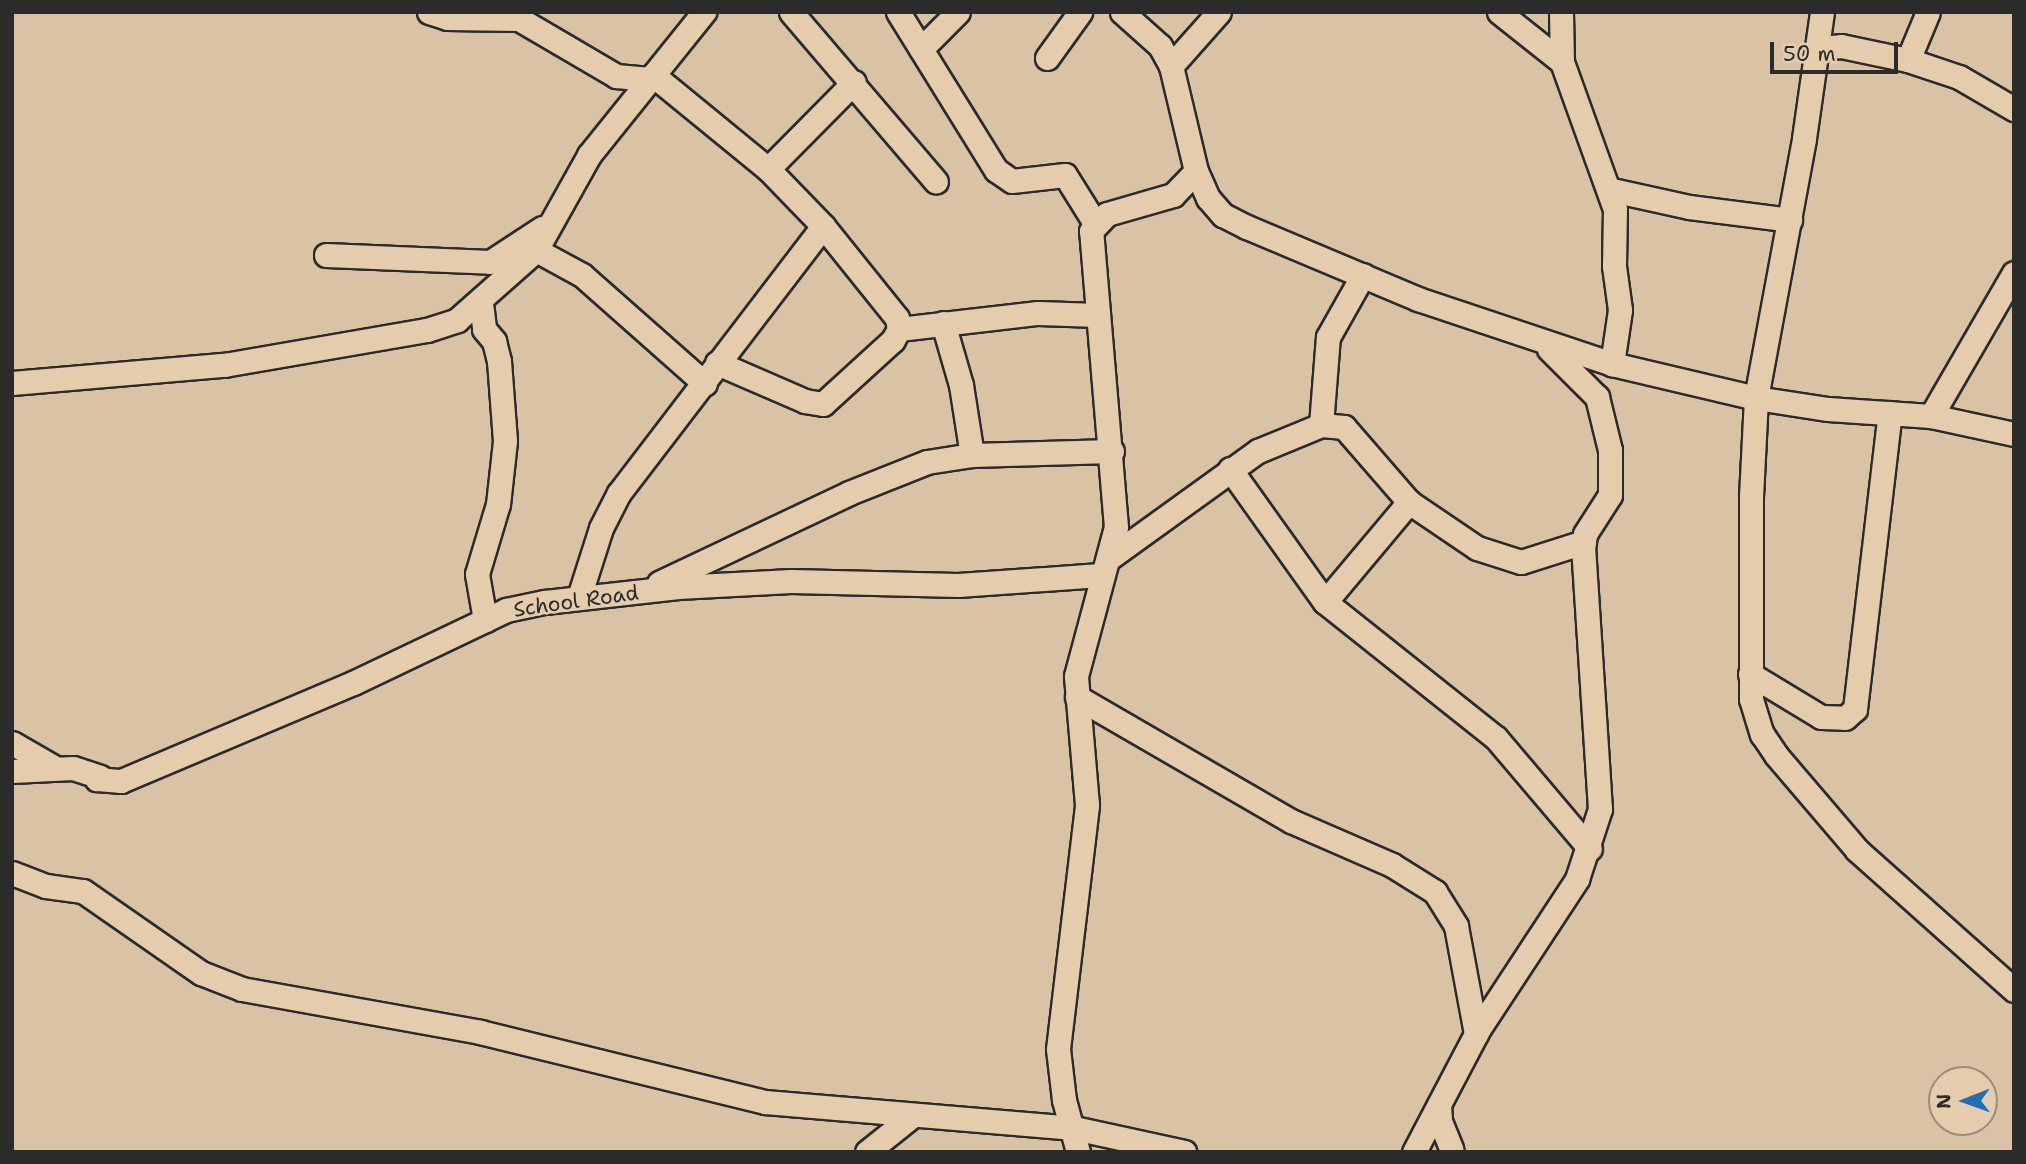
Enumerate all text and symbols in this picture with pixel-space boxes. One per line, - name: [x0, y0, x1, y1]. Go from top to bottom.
- scale bar: [1774, 28, 1902, 72]
- text: 50 m: [1783, 40, 1836, 68]
- street label: School Road: [512, 580, 640, 622]
- north arrow: [1928, 1066, 1998, 1136]
- text: N: [1931, 1094, 1956, 1109]

